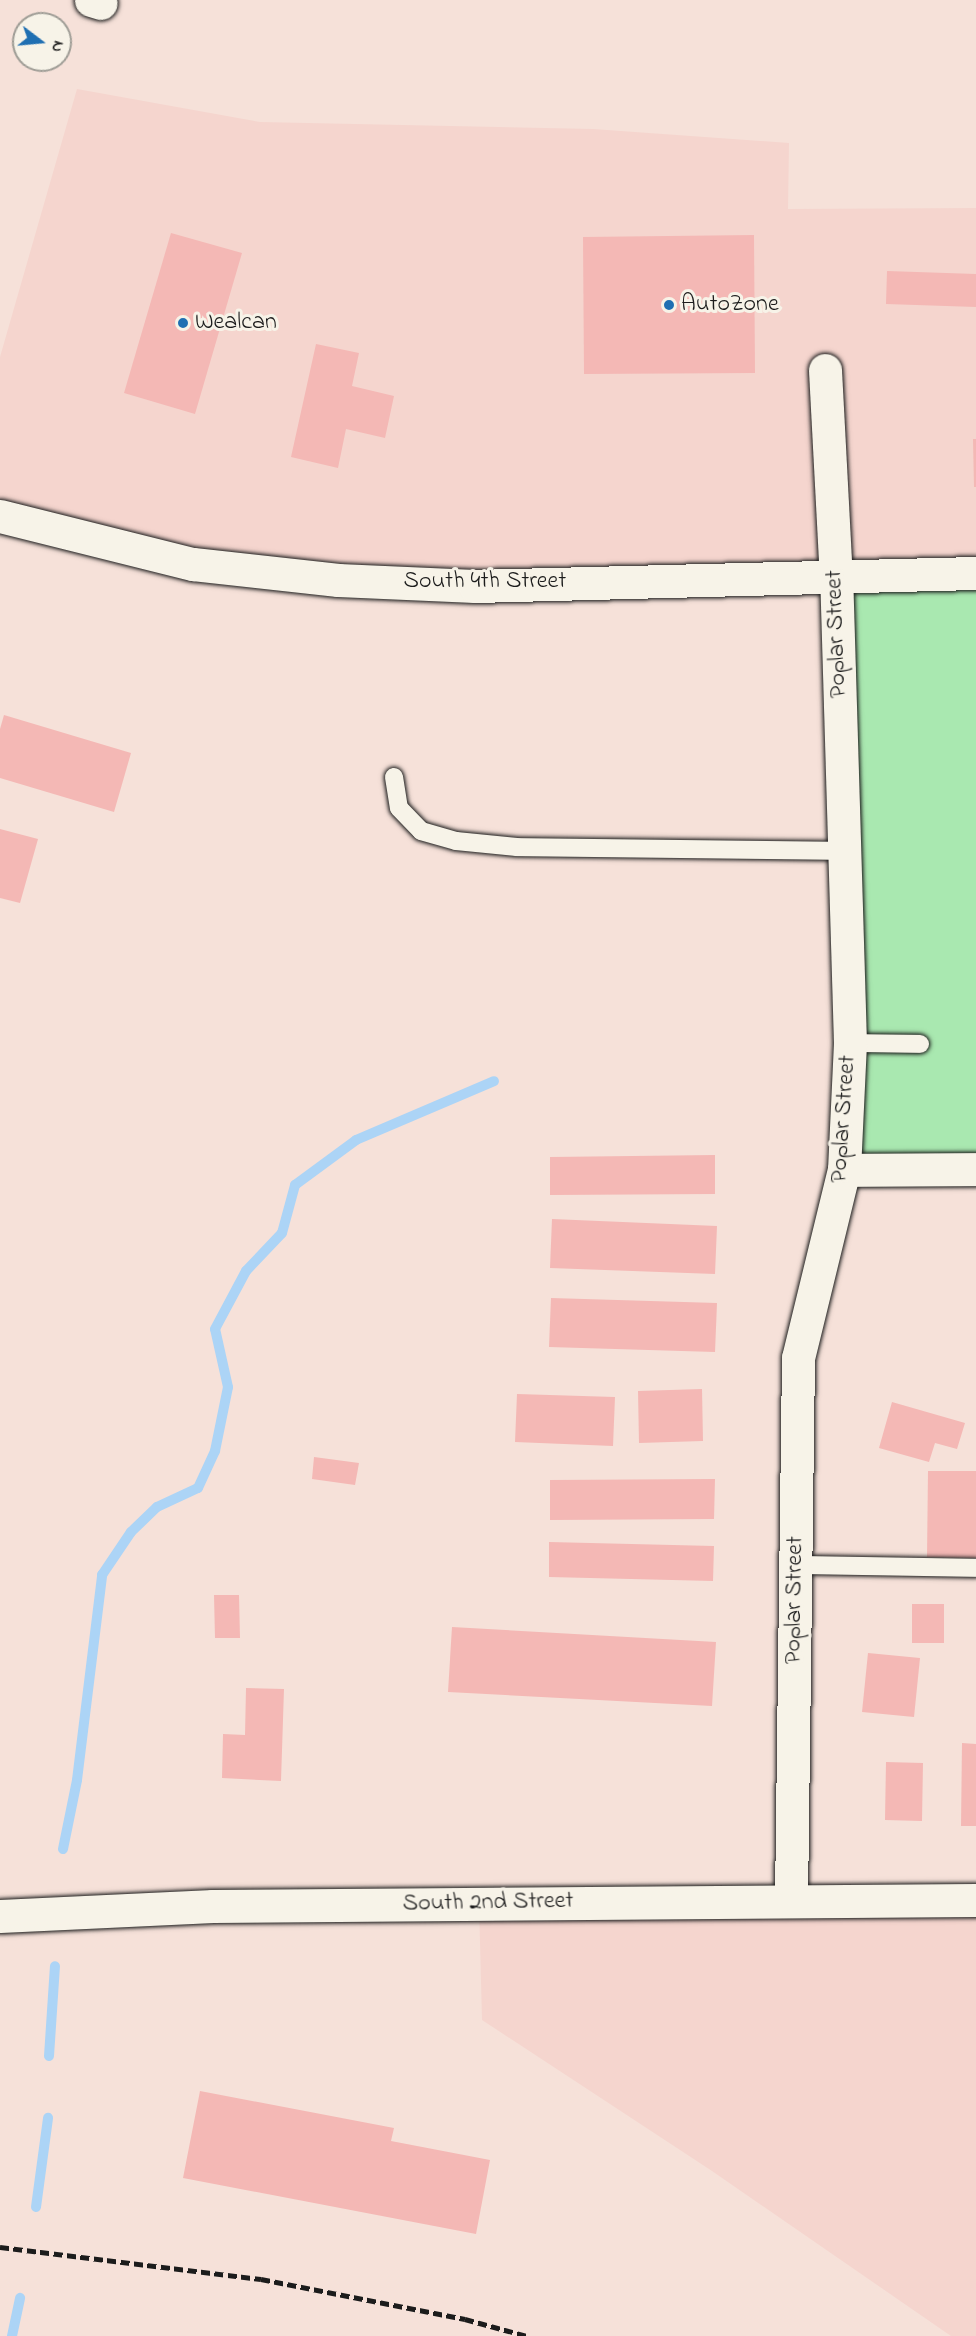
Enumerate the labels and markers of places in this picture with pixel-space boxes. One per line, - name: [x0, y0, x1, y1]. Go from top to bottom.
- place label: AutoZone: [681, 291, 779, 319]
- marker: AutoZone: [662, 298, 676, 312]
- place label: Wealcan: [195, 309, 277, 337]
- marker: Wealcan: [176, 316, 190, 330]

